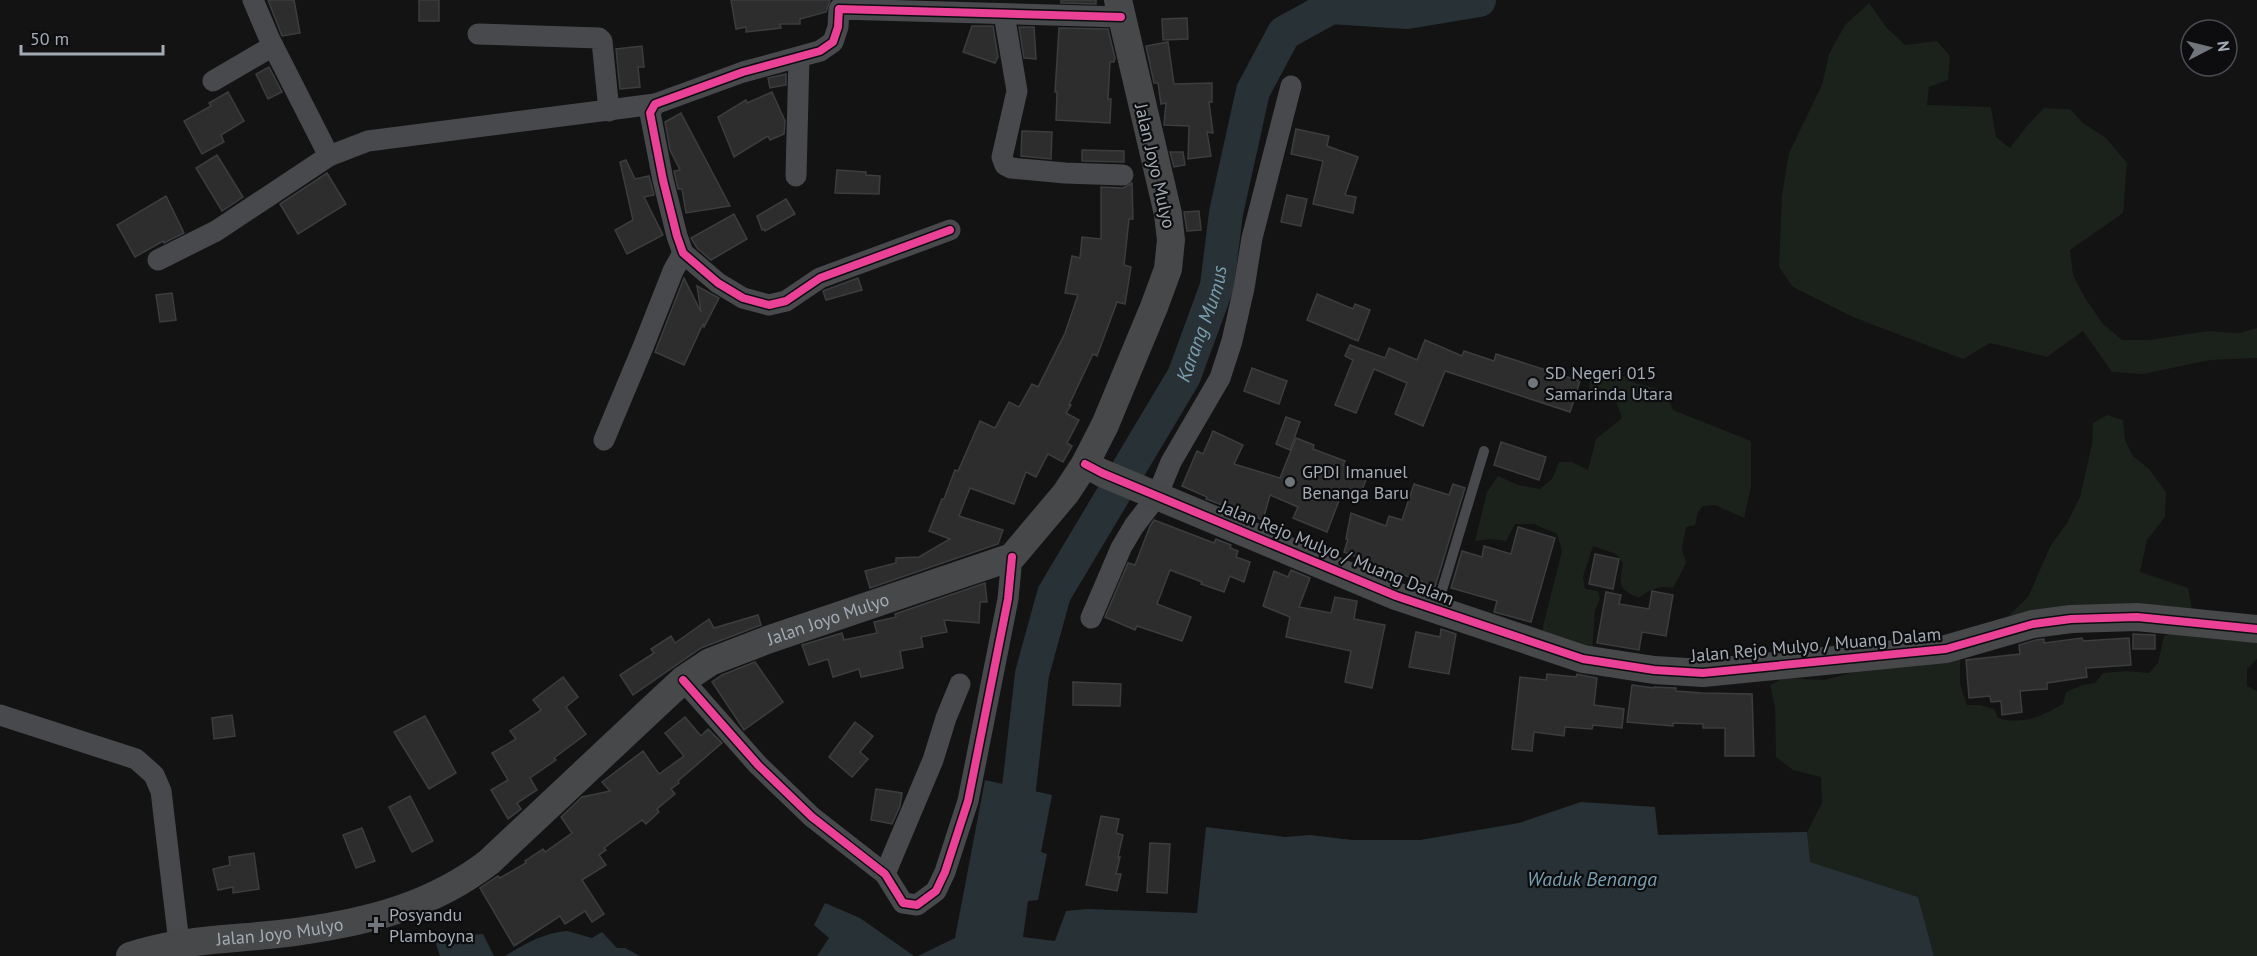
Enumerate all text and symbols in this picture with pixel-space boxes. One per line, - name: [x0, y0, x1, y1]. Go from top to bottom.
- scale bar: [21, 18, 164, 56]
- north arrow: [2179, 18, 2239, 78]
- text: 50 m: [30, 27, 69, 50]
- text: N: [2213, 40, 2234, 53]
- street label: Jalan Joyo Mulyo: [1130, 100, 1181, 231]
- water label: Karang Mumus: [1170, 264, 1232, 386]
- place label: SD Negeri 015 Samarinda Utara: [1545, 361, 1673, 405]
- marker: SD Negeri 015 Samarinda Utara: [1526, 376, 1540, 390]
- place label: GPDI Imanuel Benanga Baru: [1302, 460, 1409, 504]
- marker: GPDI Imanuel Benanga Baru: [1283, 475, 1297, 489]
- street label: Jalan Rejo Mulyo / Muang Dalam: [1216, 494, 1458, 610]
- street label: Jalan Joyo Mulyo: [763, 587, 892, 650]
- street label: Jalan Rejo Mulyo / Muang Dalam: [1689, 622, 1942, 667]
- water label: Waduk Benanga: [1527, 866, 1657, 892]
- place label: Posyandu Plamboyna: [389, 903, 474, 947]
- street label: Jalan Joyo Mulyo: [214, 912, 345, 951]
- marker: Posyandu Plamboyna: [367, 916, 385, 934]

